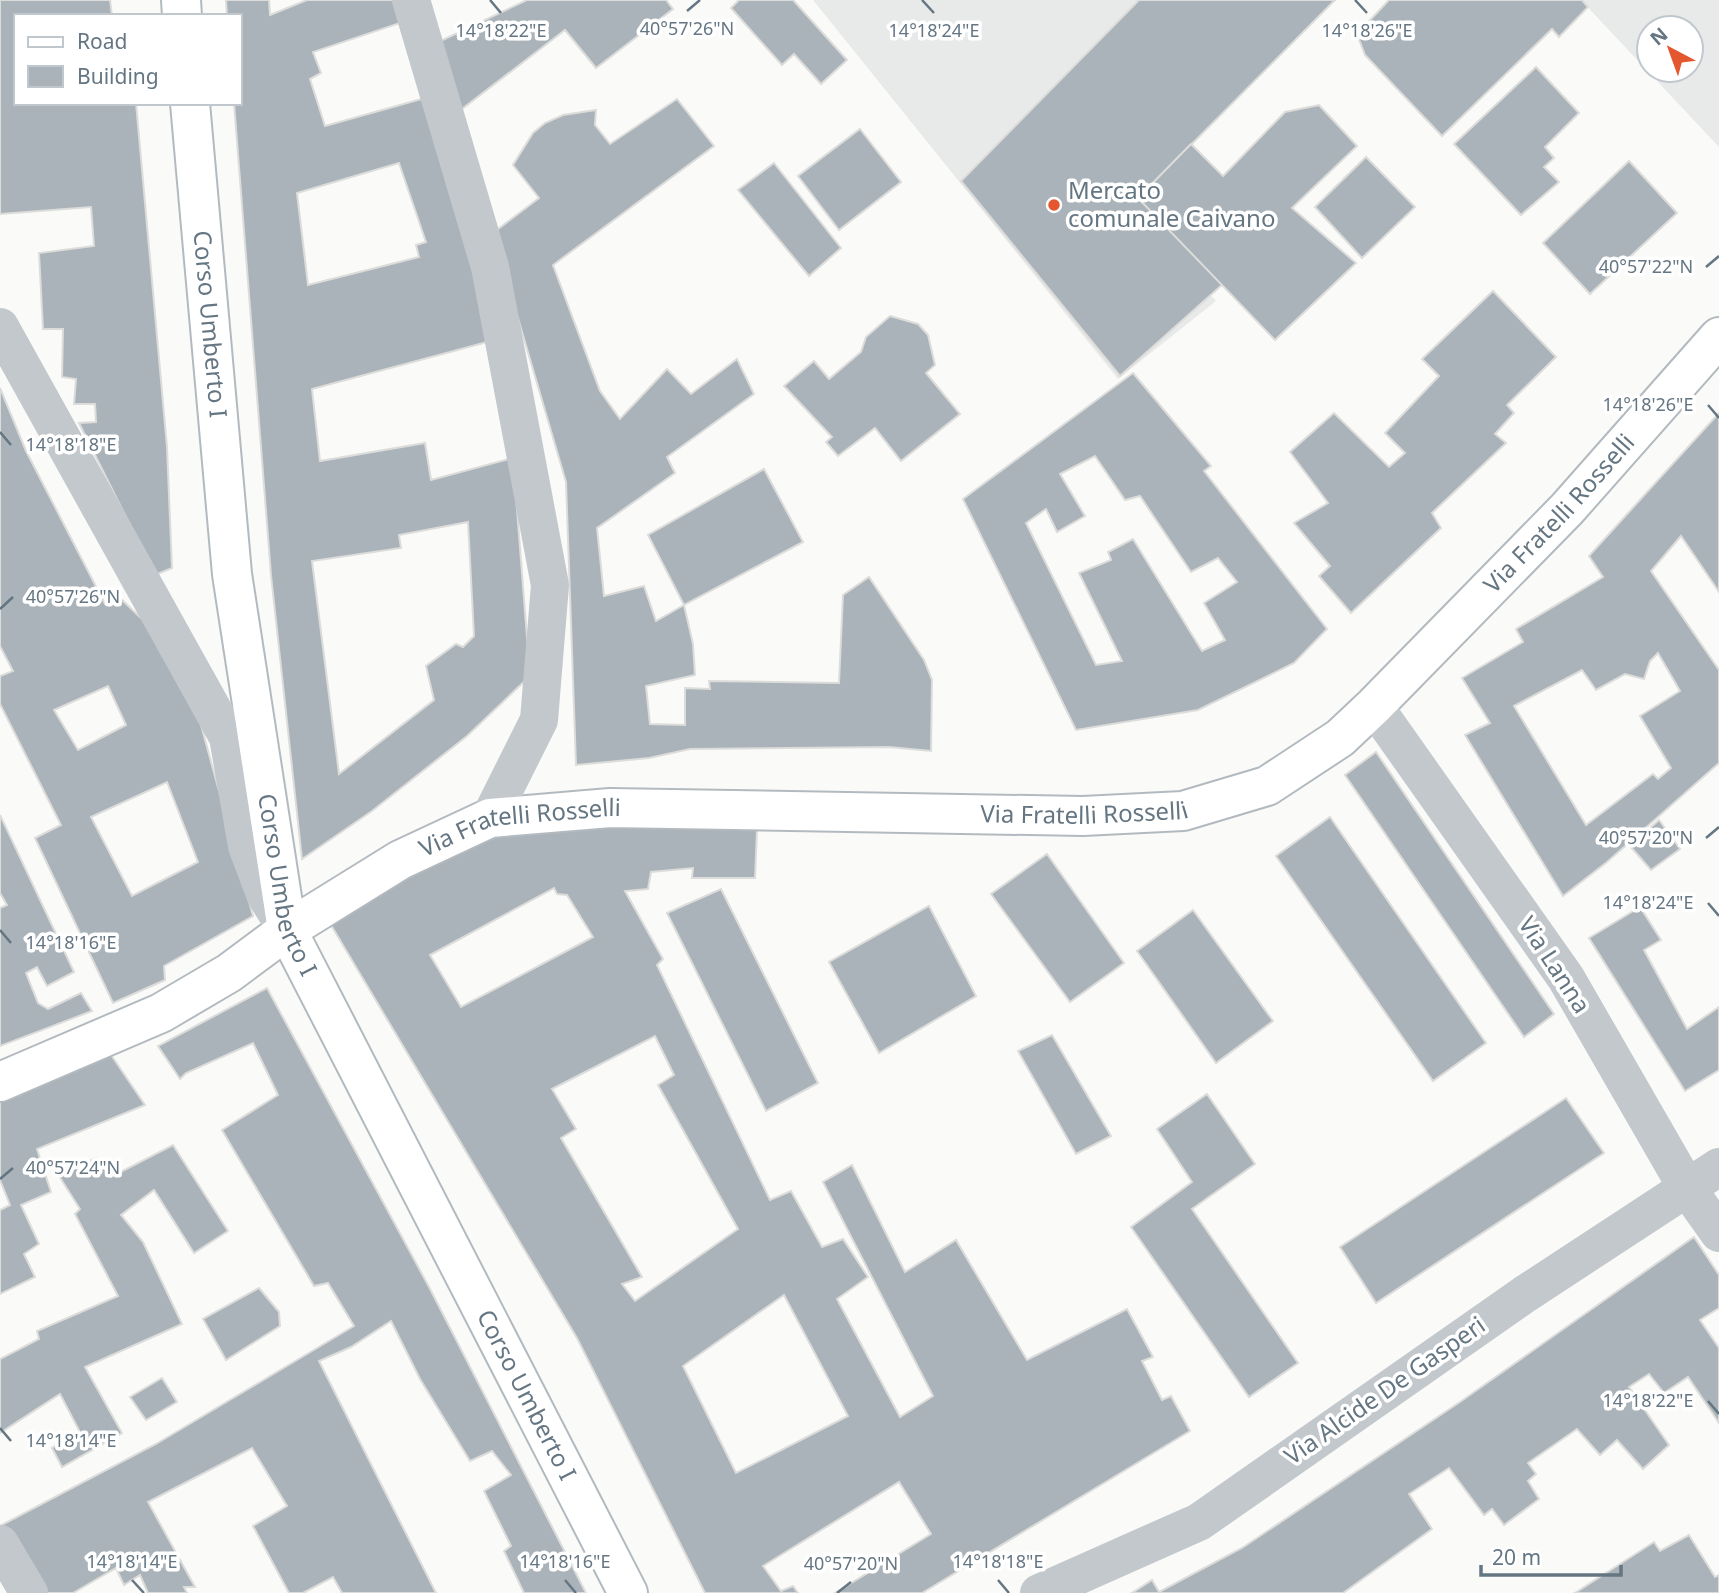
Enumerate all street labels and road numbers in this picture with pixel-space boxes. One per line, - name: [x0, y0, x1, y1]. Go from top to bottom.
- street label: Corso Umberto I: [186, 229, 236, 419]
- street label: Via Fratelli Rosselli: [1476, 426, 1641, 600]
- street label: Via Fratelli Rosselli: [413, 790, 621, 864]
- street label: Corso Umberto I: [251, 791, 326, 981]
- street label: Via Fratelli Rosselli: [980, 792, 1192, 831]
- street label: Via Lanna: [1512, 909, 1599, 1019]
- street label: Corso Umberto I: [470, 1303, 585, 1485]
- street label: Via Alcide De Gasperi: [1277, 1308, 1491, 1472]

